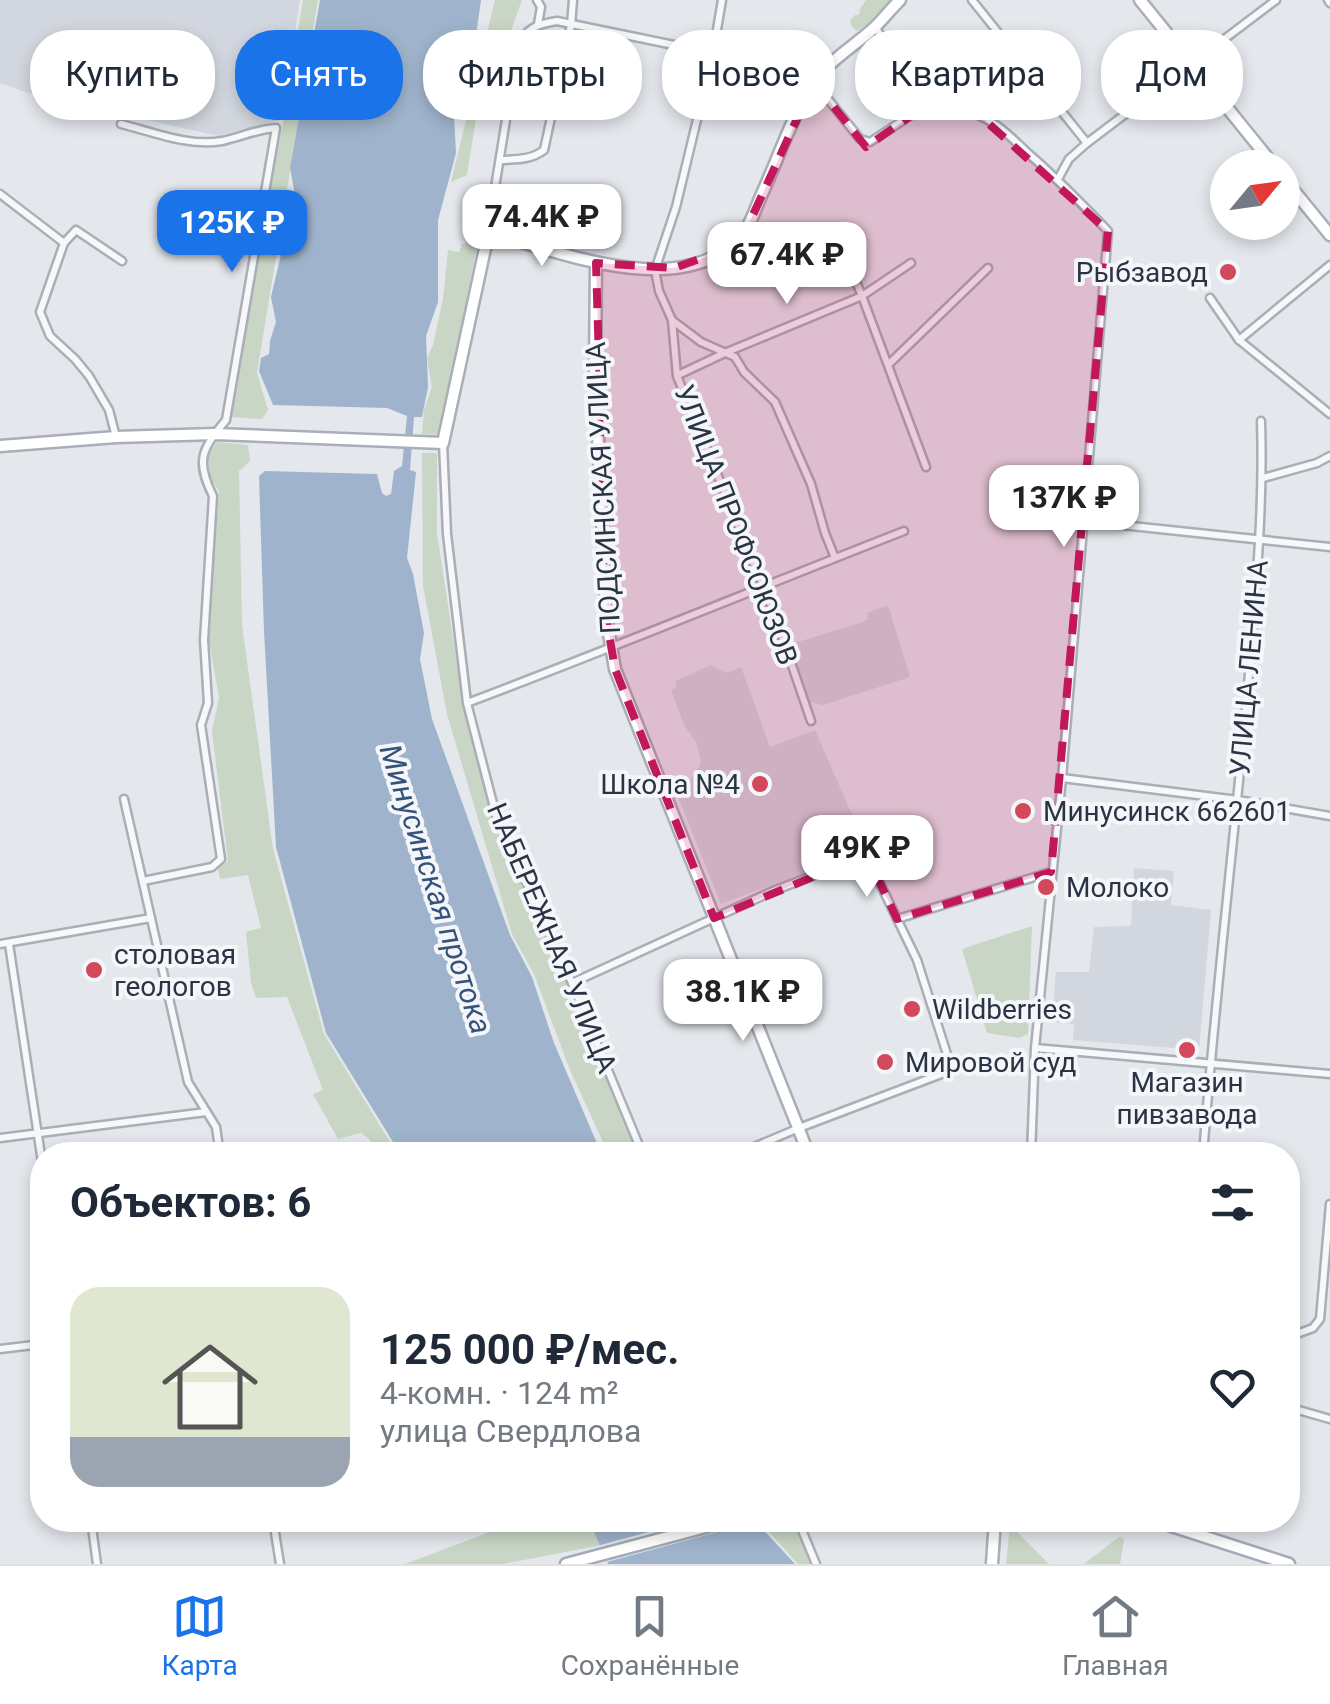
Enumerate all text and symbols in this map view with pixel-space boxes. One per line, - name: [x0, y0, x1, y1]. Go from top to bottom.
- chip: Купить: [30, 30, 215, 120]
- chip: Снять: [235, 30, 403, 120]
- chip: Фильтры: [423, 30, 642, 120]
- chip: Новое: [662, 30, 835, 120]
- chip: Квартира: [855, 30, 1081, 120]
- chip: Дом: [1101, 30, 1243, 120]
- north arrow: [1210, 150, 1300, 240]
- map controls: [1210, 150, 1300, 240]
- pin: 74.4K ₽: [450, 184, 634, 269]
- pin: 125K ₽: [151, 190, 313, 275]
- text: 74.4K ₽: [484, 197, 600, 235]
- text: 125K ₽: [179, 203, 285, 241]
- pin: 67.4K ₽: [695, 222, 879, 307]
- text: 67.4K ₽: [729, 235, 845, 273]
- place label: Рыбзавод: [1076, 256, 1208, 289]
- marker: Рыбзавод: [1217, 261, 1239, 283]
- street label: ПОДСИНСКАЯ УЛИЦА: [579, 341, 627, 635]
- street label: УЛИЦА ПРОФСОЮЗОВ: [667, 380, 805, 670]
- pin: 137K ₽: [983, 465, 1145, 550]
- text: 137K ₽: [1011, 478, 1117, 516]
- street label: УЛИЦА ЛЕНИНА: [1223, 559, 1275, 777]
- water label: Минусинская протока: [373, 740, 499, 1038]
- place label: Школа №4: [600, 768, 740, 801]
- marker: Школа №4: [749, 773, 771, 795]
- place label: Минусинск 662601: [1043, 795, 1291, 828]
- street label: НАБЕРЕЖНАЯ УЛИЦА: [480, 798, 624, 1078]
- marker: Минусинск 662601: [1012, 800, 1034, 822]
- pin: 49K ₽: [797, 815, 937, 900]
- text: 49K ₽: [823, 828, 911, 866]
- place label: Молоко: [1066, 871, 1169, 904]
- marker: Молоко: [1035, 876, 1057, 898]
- place label: столовая геологов: [114, 938, 236, 1003]
- marker: столовая геологов: [83, 959, 105, 981]
- pin: 38.1K ₽: [651, 959, 835, 1044]
- text: 38.1K ₽: [685, 972, 801, 1010]
- place label: Wildberries: [932, 993, 1072, 1026]
- marker: Wildberries: [901, 998, 923, 1020]
- marker: Магазин пивзавода: [1176, 1039, 1198, 1061]
- place label: Мировой суд: [905, 1046, 1077, 1079]
- marker: Мировой суд: [874, 1051, 896, 1073]
- place label: Магазин пивзавода: [1117, 1066, 1257, 1131]
- icon: filters: [1205, 1175, 1260, 1230]
- text: Объектов: 6: [70, 1178, 311, 1227]
- text: 125 000 ₽/мес.: [380, 1325, 679, 1374]
- icon: home: [150, 1327, 270, 1447]
- icon: heart: [1205, 1360, 1260, 1415]
- text: 4-комн. · 124 m²: [380, 1374, 619, 1412]
- text: улица Свердлова: [380, 1412, 641, 1450]
- tab: Карта: [161, 1589, 238, 1682]
- tab: Сохранённые: [561, 1589, 739, 1682]
- tab: Главная: [1062, 1589, 1169, 1682]

